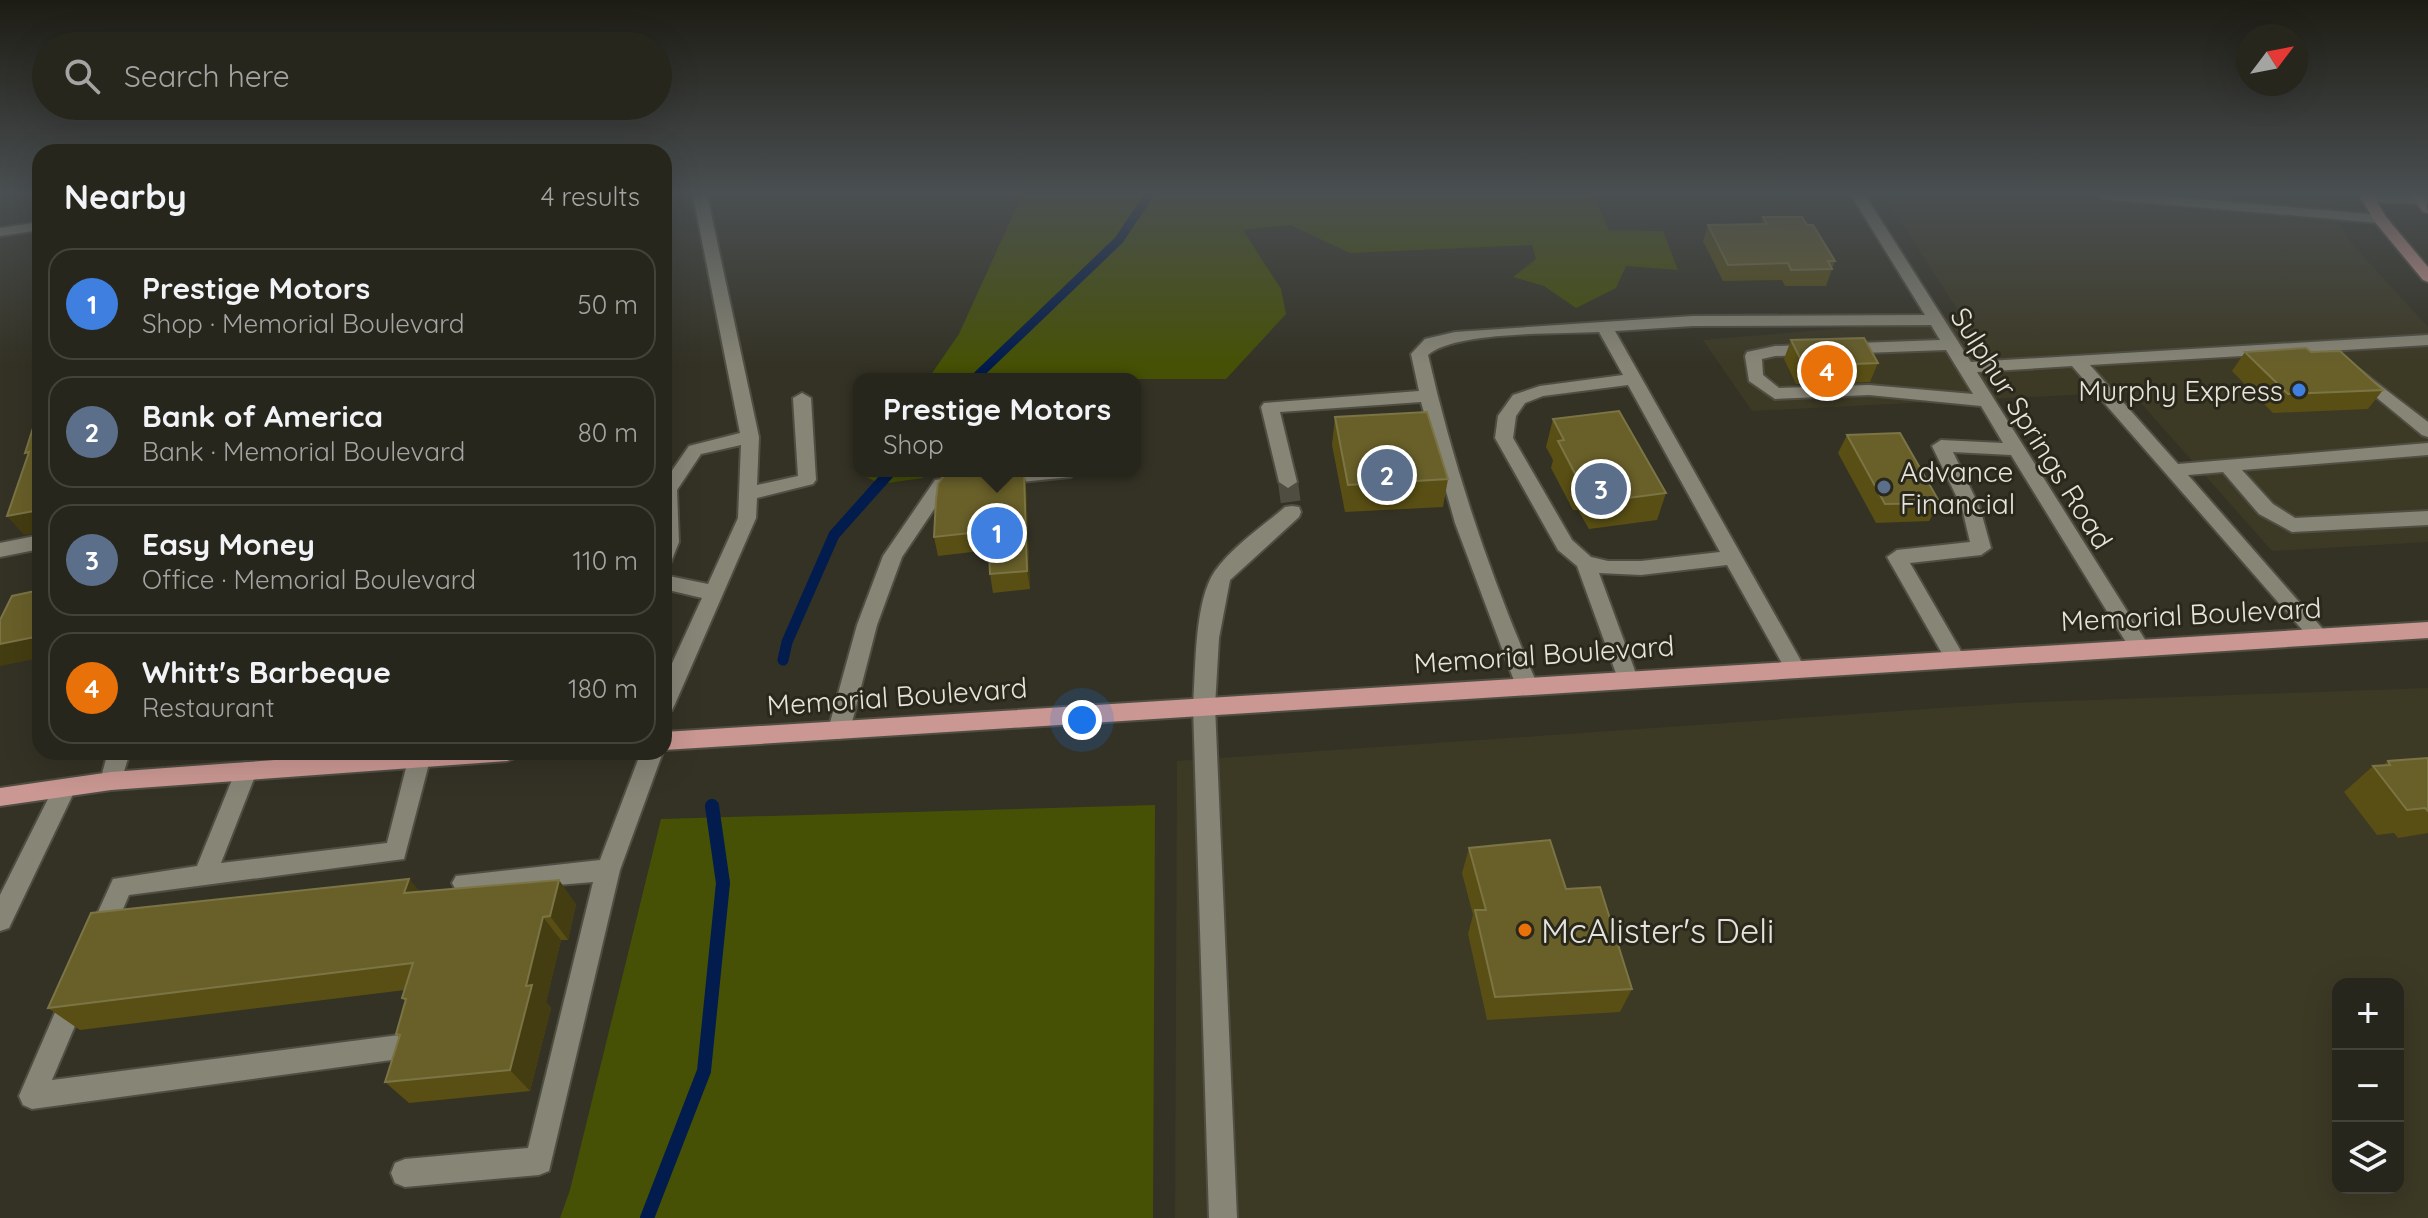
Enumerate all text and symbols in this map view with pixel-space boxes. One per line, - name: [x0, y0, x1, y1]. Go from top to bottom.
- north arrow: [2236, 24, 2308, 96]
- search box: [32, 32, 672, 120]
- icon: search: [60, 54, 104, 98]
- text: Search here: [124, 57, 290, 95]
- text: Nearby: [64, 175, 187, 218]
- text: 4 results: [541, 180, 640, 213]
- text: Prestige Motors: [142, 269, 370, 307]
- text: 1: [87, 288, 97, 321]
- text: 50 m: [578, 288, 638, 321]
- street label: Sulphur Springs Road: [1943, 301, 2121, 555]
- text: Shop · Memorial Boulevard: [142, 307, 464, 340]
- pin: 4: [1801, 341, 1853, 401]
- popup: [853, 373, 1141, 477]
- place label: Murphy Express: [2078, 373, 2283, 408]
- marker: Murphy Express: [2290, 381, 2308, 399]
- text: Prestige Motors: [883, 390, 1111, 428]
- text: Bank of America: [142, 397, 383, 435]
- text: 2: [85, 416, 99, 449]
- text: 80 m: [578, 416, 638, 449]
- text: Shop: [883, 428, 944, 461]
- text: Bank · Memorial Boulevard: [142, 435, 465, 468]
- pin: 2: [1361, 445, 1413, 505]
- place label: Advance Financial: [1900, 454, 2015, 521]
- pin: 3: [1575, 459, 1627, 519]
- marker: Advance Financial: [1875, 478, 1893, 496]
- pin: 1: [971, 503, 1023, 563]
- text: Easy Money: [142, 525, 315, 563]
- text: 3: [85, 544, 99, 577]
- text: 110 m: [572, 544, 638, 577]
- text: Office · Memorial Boulevard: [142, 563, 476, 596]
- street label: Memorial Boulevard: [2060, 590, 2322, 638]
- street label: Memorial Boulevard: [1413, 627, 1675, 681]
- text: Whitt's Barbeque: [142, 653, 391, 691]
- street label: Memorial Boulevard: [766, 669, 1028, 723]
- text: 4: [84, 672, 100, 705]
- text: 180 m: [568, 672, 638, 705]
- text: Restaurant: [142, 691, 275, 724]
- your location: [1062, 700, 1102, 740]
- place label: McAlister's Deli: [1541, 909, 1774, 952]
- marker: McAlister's Deli: [1516, 921, 1534, 939]
- map controls: [2332, 978, 2404, 1194]
- button: +: [2332, 978, 2404, 1050]
- button: −: [2332, 1050, 2404, 1122]
- button: layers: [2332, 1122, 2404, 1194]

